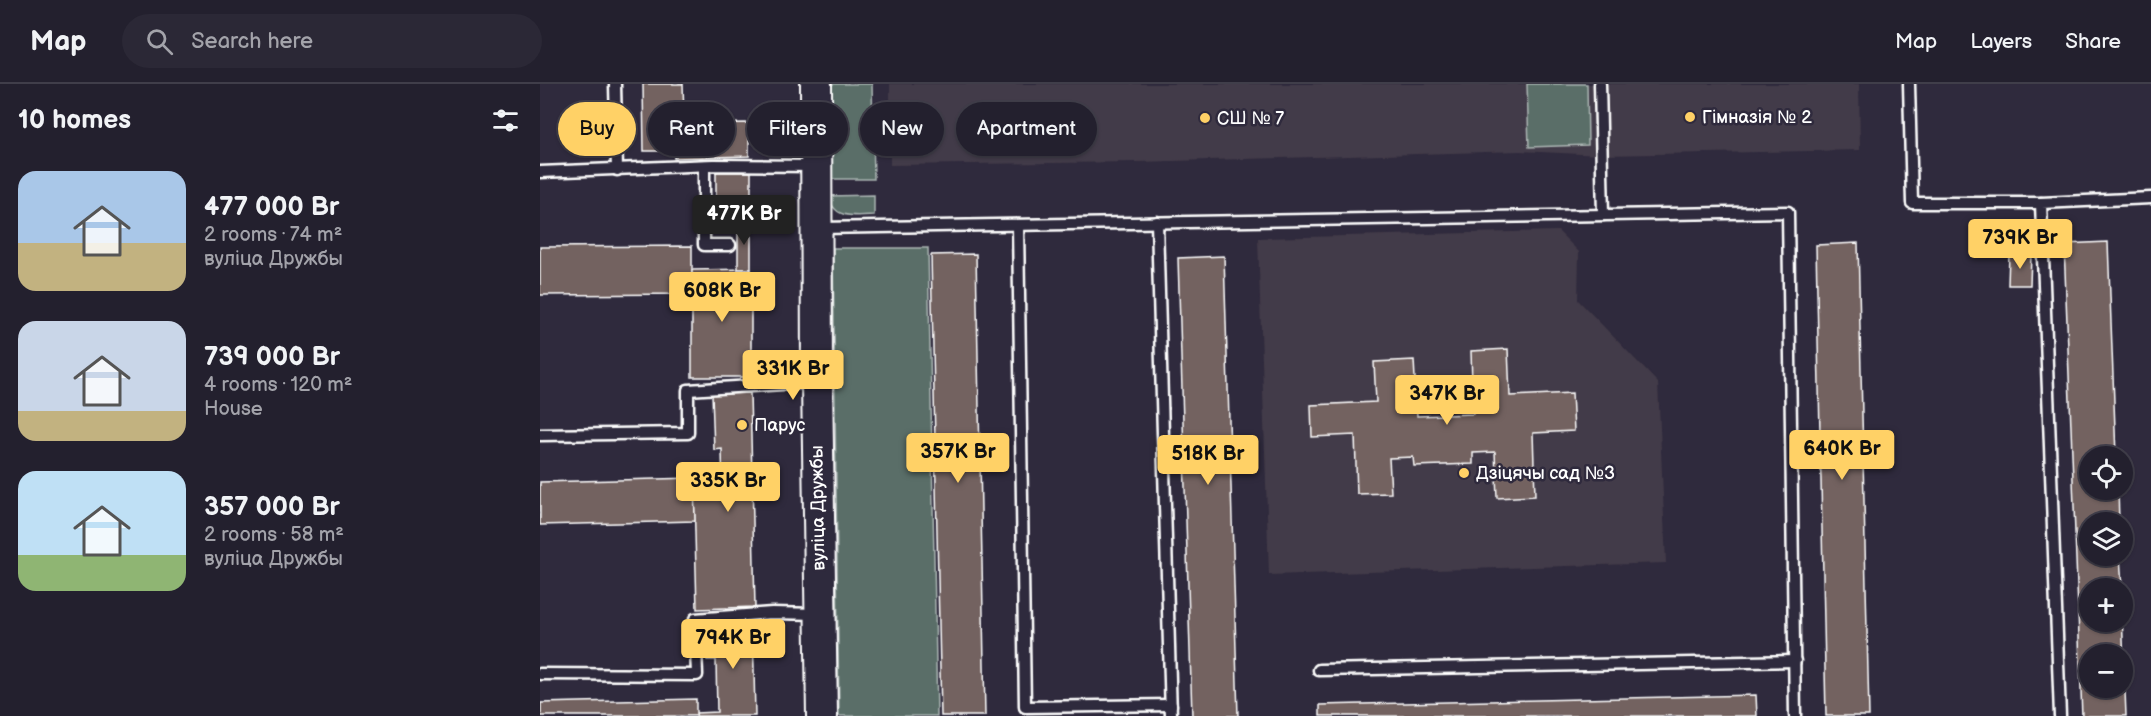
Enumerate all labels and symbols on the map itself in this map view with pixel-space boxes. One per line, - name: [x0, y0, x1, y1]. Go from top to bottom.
- place label: Гімназія № 2: [1702, 107, 1812, 128]
- place label: СШ № 7: [1217, 108, 1284, 129]
- marker: Гімназія № 2: [1683, 110, 1697, 124]
- marker: СШ № 7: [1198, 111, 1212, 125]
- pin: 477K Br: [689, 195, 799, 246]
- pin: 739K Br: [1965, 219, 2075, 270]
- pin: 608K Br: [667, 272, 777, 323]
- pin: 331K Br: [738, 350, 848, 401]
- pin: 347K Br: [1392, 375, 1502, 426]
- place label: Парус: [754, 415, 806, 436]
- marker: Парус: [735, 418, 749, 432]
- pin: 640K Br: [1787, 430, 1897, 481]
- pin: 357K Br: [903, 433, 1013, 484]
- pin: 518K Br: [1153, 435, 1263, 486]
- street label: вуліца Дружбы: [806, 445, 830, 571]
- pin: 335K Br: [673, 462, 783, 513]
- place label: Дзіцячы сад №3: [1476, 463, 1615, 484]
- marker: Дзіцячы сад №3: [1457, 466, 1471, 480]
- pin: 794K Br: [678, 619, 788, 670]

